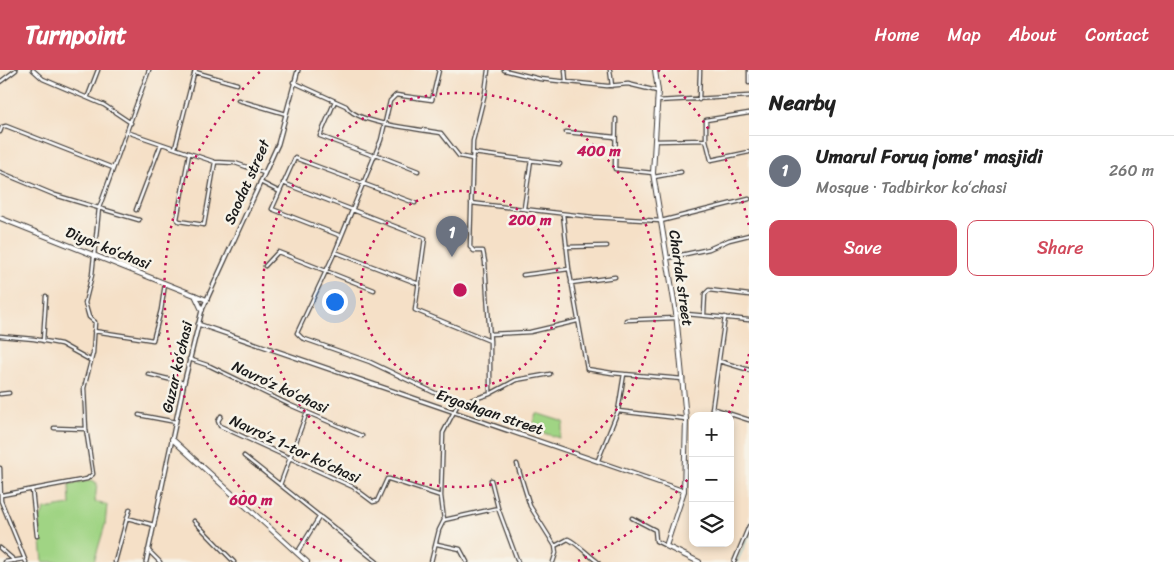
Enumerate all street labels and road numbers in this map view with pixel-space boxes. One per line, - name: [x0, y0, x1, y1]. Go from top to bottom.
- street label: Saodat street: [217, 134, 278, 229]
- street label: Diyor koʻchasi: [62, 219, 155, 277]
- street label: Chartak street: [661, 228, 701, 328]
- street label: Guzar koʻchasi: [154, 318, 200, 415]
- street label: Navroʻz koʻchasi: [228, 353, 333, 421]
- street label: Ergashgan street: [433, 382, 548, 443]
- street label: Navroʻz 1-tor koʻchasi: [225, 407, 365, 491]

